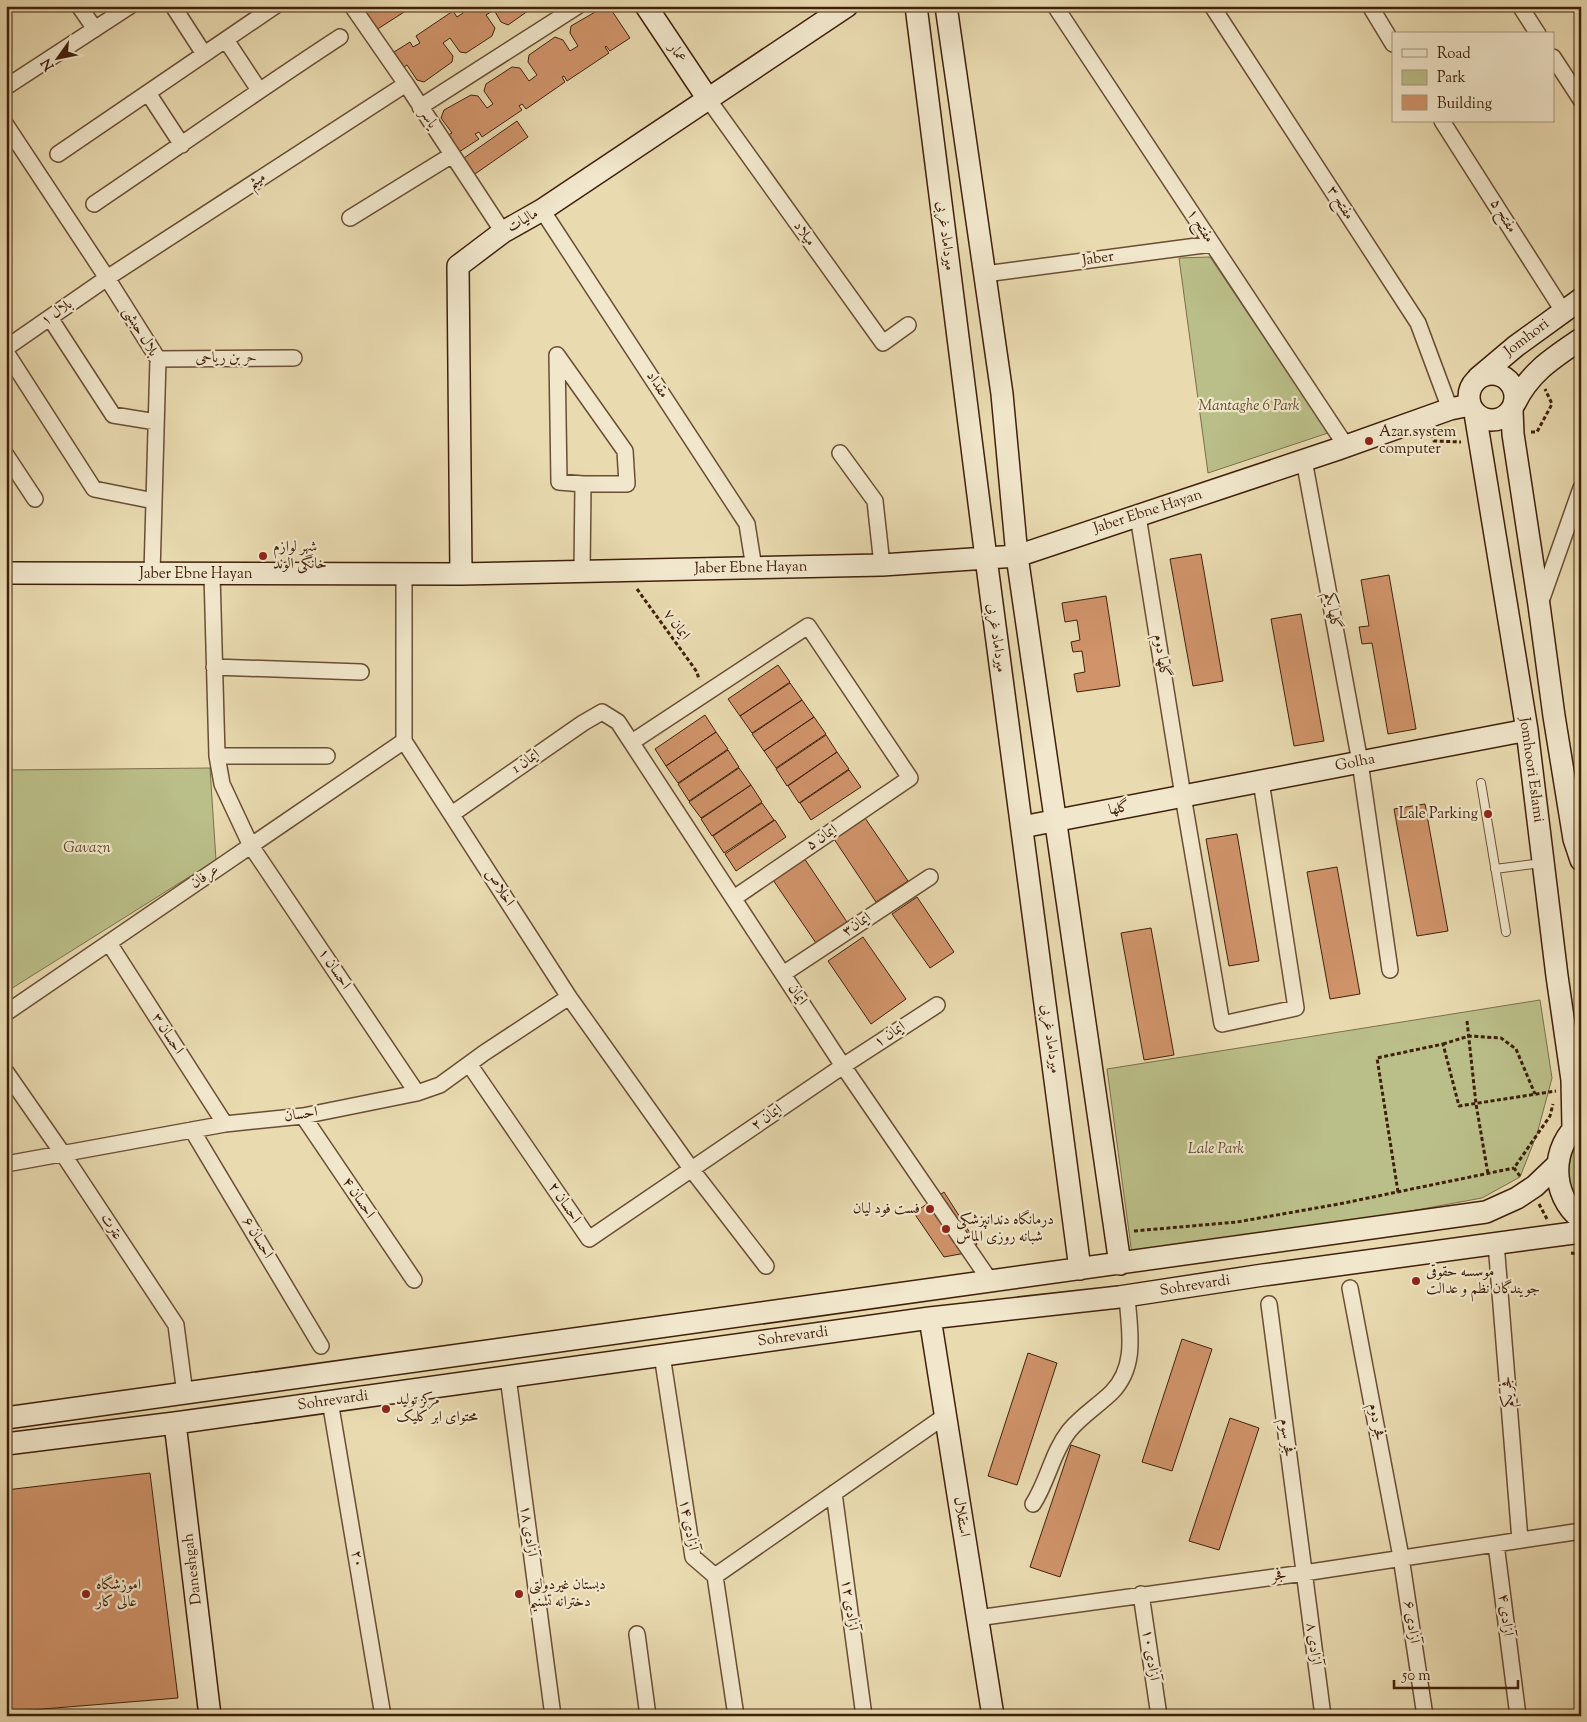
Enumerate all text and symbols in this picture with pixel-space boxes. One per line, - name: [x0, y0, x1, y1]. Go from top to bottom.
- north arrow: [32, 32, 82, 82]
- legend: [1392, 32, 1554, 122]
- street label: عمار: [662, 37, 691, 67]
- text: Road: [1437, 44, 1471, 65]
- text: N: [37, 54, 60, 74]
- text: Park: [1437, 68, 1466, 89]
- text: Building: [1437, 94, 1492, 115]
- street label: یاسر: [413, 103, 443, 134]
- street label: میثم: [244, 167, 272, 197]
- street label: مفتح ۳: [1320, 182, 1359, 225]
- street label: مفتح ۵: [1483, 195, 1522, 238]
- street label: میرداماد غربی: [930, 200, 960, 272]
- street label: مالیات: [504, 204, 542, 238]
- street label: مفتح ۱: [1180, 205, 1219, 248]
- street label: میلاد: [788, 217, 820, 251]
- street label: Jaber: [1080, 246, 1116, 272]
- street label: بلال ۱: [37, 294, 77, 331]
- street label: بلال حبشی: [117, 303, 163, 361]
- street label: Jomhori: [1499, 314, 1554, 363]
- street label: حر بن ریاحی: [195, 348, 257, 369]
- street label: مقداد: [640, 367, 674, 403]
- park label: Mantaghe 6 Park: [1198, 396, 1300, 417]
- place label: Azar system computer: [1379, 422, 1457, 460]
- marker: Azar system computer: [1363, 435, 1375, 447]
- street label: Jaber Ebne Hayan: [1090, 484, 1205, 540]
- place label: شهر لوازم خانگی الوند: [273, 537, 327, 575]
- marker: شهر لوازم خانگی الوند: [257, 550, 269, 562]
- street label: Jaber Ebne Hayan: [693, 557, 808, 580]
- street label: Jaber Ebne Hayan: [138, 564, 253, 585]
- street label: گلها یکم: [1316, 591, 1346, 632]
- street label: میرداماد غربی: [981, 602, 1011, 674]
- street label: ایمان ۷: [658, 605, 694, 645]
- street label: گلها دوم: [1146, 633, 1175, 679]
- street label: Jomhoori Eslami: [1513, 715, 1549, 824]
- street label: ایمان 1: [508, 745, 544, 779]
- street label: Golha: [1333, 749, 1377, 777]
- street label: گلها: [1107, 797, 1131, 821]
- place label: Lale Parking: [1399, 804, 1478, 825]
- marker: Lale Parking: [1482, 808, 1494, 820]
- street label: ایمان ۵: [802, 820, 842, 856]
- park label: Gavazn: [63, 838, 111, 859]
- street label: عرفان: [186, 860, 224, 894]
- street label: اخلاص: [479, 865, 519, 911]
- street label: ایمان۳: [838, 908, 876, 942]
- street label: احسان ۱: [313, 944, 355, 994]
- street label: ایمان: [782, 980, 812, 1010]
- street label: میرداماد غربی: [1035, 1003, 1065, 1075]
- street label: احسان ۳: [146, 1009, 188, 1059]
- street label: ایمان ۱: [870, 1017, 910, 1053]
- street label: ایمان ۲: [747, 1100, 787, 1136]
- street label: احسان: [283, 1102, 319, 1128]
- park label: Lale Park: [1188, 1139, 1244, 1160]
- street label: احسان ۴: [337, 1173, 379, 1223]
- street label: احسان ۲: [543, 1178, 585, 1228]
- place label: فست فود لیان: [853, 1199, 920, 1220]
- marker: فست فود لیان: [924, 1203, 936, 1215]
- place label: درمانگاه دندان‍‍پزشکی شبانه روزی الماس: [956, 1209, 1054, 1248]
- street label: عترت: [95, 1210, 128, 1245]
- street label: احسان ۶: [236, 1213, 278, 1263]
- marker: درمانگاه دندان‍‍پزشکی شبانه روزی الماس: [940, 1223, 952, 1235]
- place label: موسسه حقوقی جویندگان نظم و عدالت: [1426, 1262, 1540, 1302]
- street label: Sohrevardi: [1158, 1270, 1232, 1302]
- marker: موسسه حقوقی جویندگان نظم و عدالت: [1410, 1275, 1422, 1287]
- street label: Sohrevardi: [756, 1322, 830, 1352]
- street label: فجر یکم: [1496, 1375, 1522, 1409]
- street label: Sohrevardi: [296, 1386, 370, 1416]
- place label: مرکز تولید محتوای ابر کلیک: [396, 1390, 478, 1428]
- street label: فجر دوم: [1361, 1401, 1390, 1443]
- marker: مرکز تولید محتوای ابر کلیک: [380, 1403, 392, 1415]
- street label: فجر سوم: [1272, 1418, 1299, 1459]
- street label: استقلال: [947, 1495, 975, 1539]
- street label: آزادی ۱۴: [673, 1498, 703, 1554]
- street label: آزادی ۱۸: [514, 1504, 542, 1560]
- street label: Daneshgah: [178, 1532, 208, 1606]
- street label: ۲۰: [345, 1549, 369, 1569]
- street label: فجر: [1268, 1565, 1288, 1588]
- place label: اموزشگاه عالی کار: [94, 1574, 141, 1613]
- place label: دبستان غیردولتی دخترانه تسنیم: [529, 1575, 606, 1616]
- street label: آزادی ۱۲: [835, 1578, 863, 1634]
- marker: اموزشگاه عالی کار: [80, 1588, 92, 1600]
- marker: دبستان غیردولتی دخترانه تسنیم: [513, 1588, 525, 1600]
- street label: آزادی ۴: [1492, 1593, 1518, 1639]
- street label: آزادی ۶: [1398, 1599, 1425, 1646]
- street label: آزادی ۸: [1300, 1622, 1326, 1668]
- street label: آزادی ۱۰: [1136, 1628, 1164, 1684]
- scale bar: [1394, 1657, 1518, 1689]
- text: 50 m: [1401, 1666, 1431, 1687]

